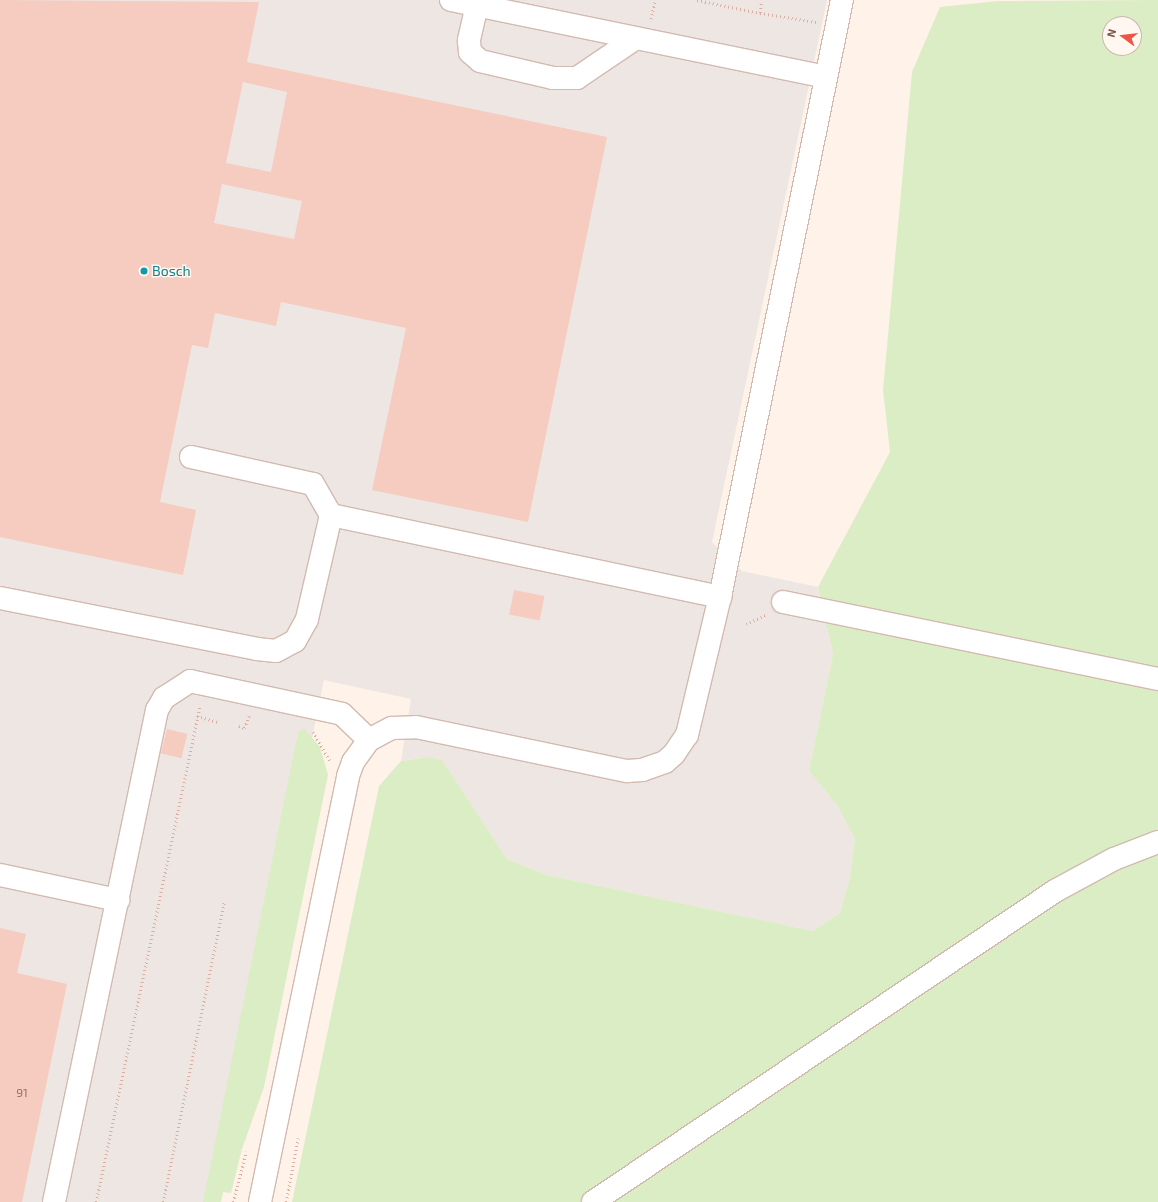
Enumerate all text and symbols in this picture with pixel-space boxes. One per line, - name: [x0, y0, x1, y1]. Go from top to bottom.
- north arrow: [1102, 16, 1142, 56]
- text: N: [1104, 28, 1118, 39]
- place label: Bosch: [152, 263, 191, 279]
- marker: Bosch: [139, 266, 149, 276]
- house number: 91: [16, 1086, 28, 1100]

